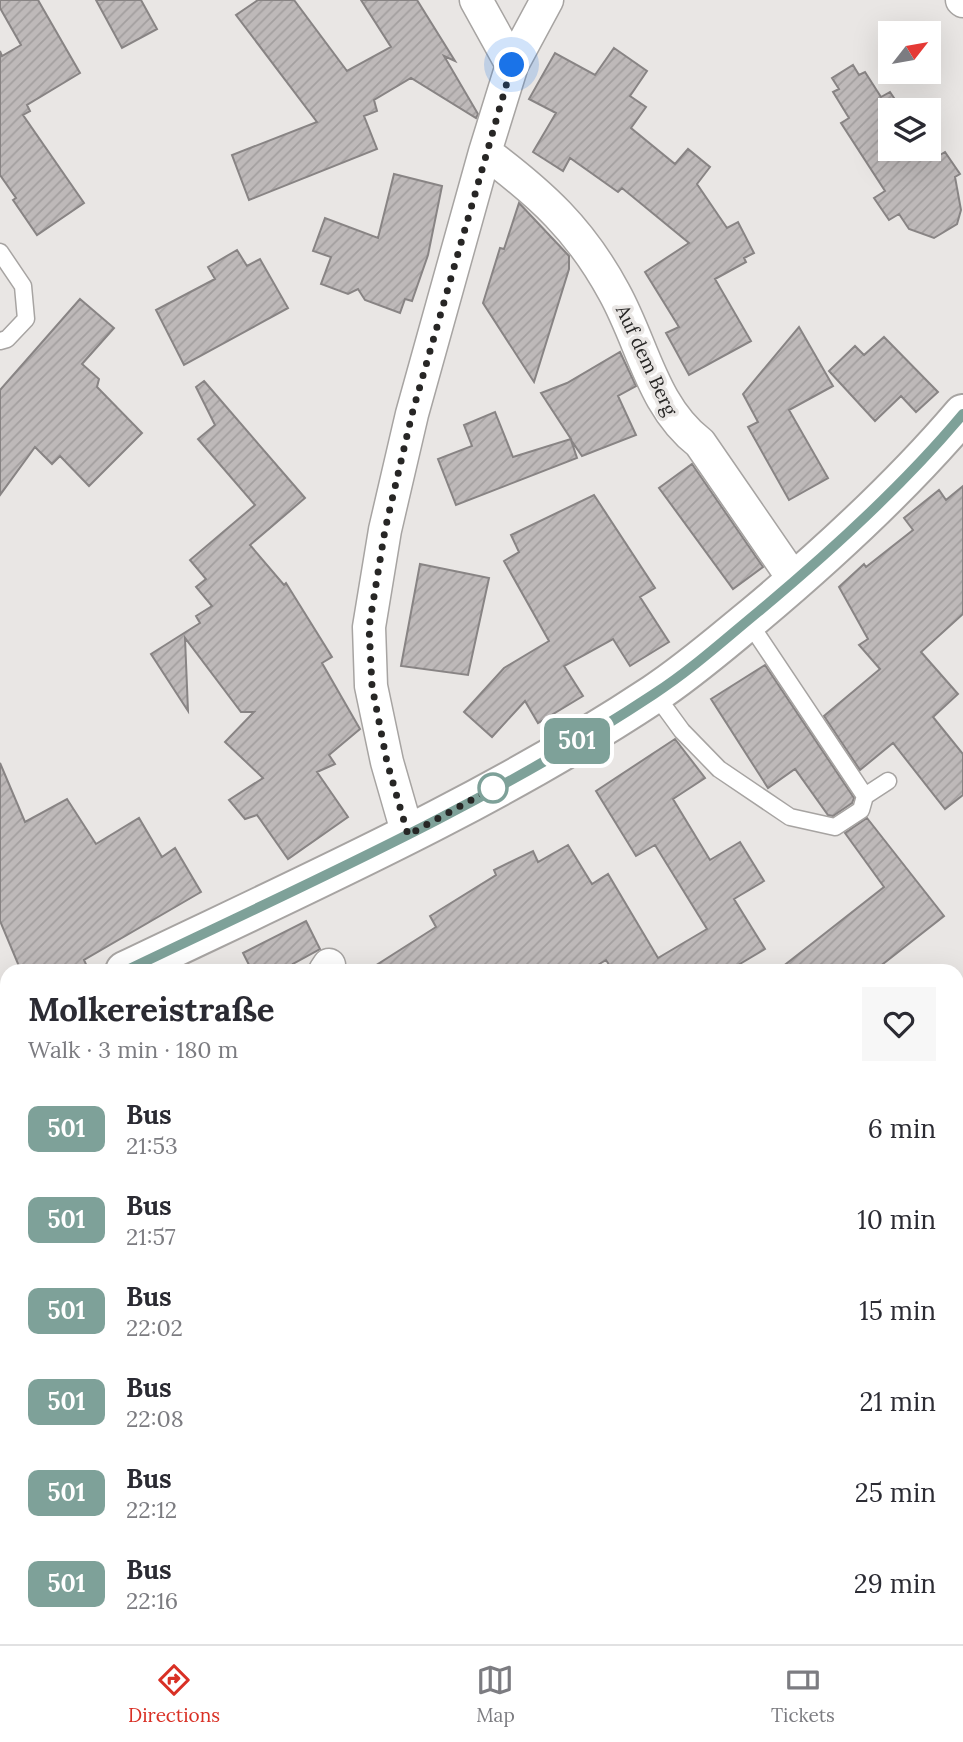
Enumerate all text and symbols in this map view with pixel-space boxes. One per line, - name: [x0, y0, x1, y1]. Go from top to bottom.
- north arrow: [878, 21, 942, 84]
- map controls: [878, 21, 941, 161]
- your location: [494, 47, 529, 82]
- button: layers: [878, 98, 941, 161]
- street label: Auf dem Berg: [611, 300, 683, 419]
- line badge: 501: [537, 718, 617, 764]
- text: 501: [558, 725, 596, 756]
- unlabelled marker: [478, 773, 508, 803]
- button: heart: [862, 987, 936, 1061]
- text: Molkereistraße: [28, 988, 275, 1030]
- text: Walk · 3 min · 180 m: [28, 1035, 238, 1064]
- text: Bus: [126, 1098, 172, 1131]
- text: 6 min: [868, 1112, 936, 1145]
- text: 501: [48, 1113, 85, 1144]
- text: 21:53: [126, 1131, 178, 1160]
- text: Bus: [126, 1189, 172, 1222]
- text: 10 min: [857, 1203, 936, 1236]
- text: 501: [48, 1204, 85, 1235]
- text: 21:57: [126, 1222, 176, 1251]
- text: Bus: [126, 1280, 172, 1313]
- text: 15 min: [859, 1294, 936, 1327]
- text: 501: [48, 1295, 85, 1326]
- text: 22:02: [126, 1313, 183, 1342]
- text: Bus: [126, 1371, 172, 1404]
- text: 21 min: [859, 1385, 936, 1418]
- text: 501: [48, 1386, 85, 1417]
- text: 22:08: [126, 1404, 184, 1433]
- text: Bus: [126, 1462, 172, 1495]
- text: 25 min: [855, 1476, 936, 1509]
- text: 501: [48, 1477, 85, 1508]
- text: 22:12: [126, 1495, 177, 1524]
- text: Bus: [126, 1553, 172, 1586]
- text: 29 min: [854, 1567, 936, 1600]
- text: 501: [48, 1568, 85, 1599]
- text: 22:16: [126, 1586, 178, 1615]
- tab: Directions: [128, 1661, 220, 1727]
- tab: Map: [476, 1661, 515, 1727]
- tab: Tickets: [771, 1661, 835, 1727]

